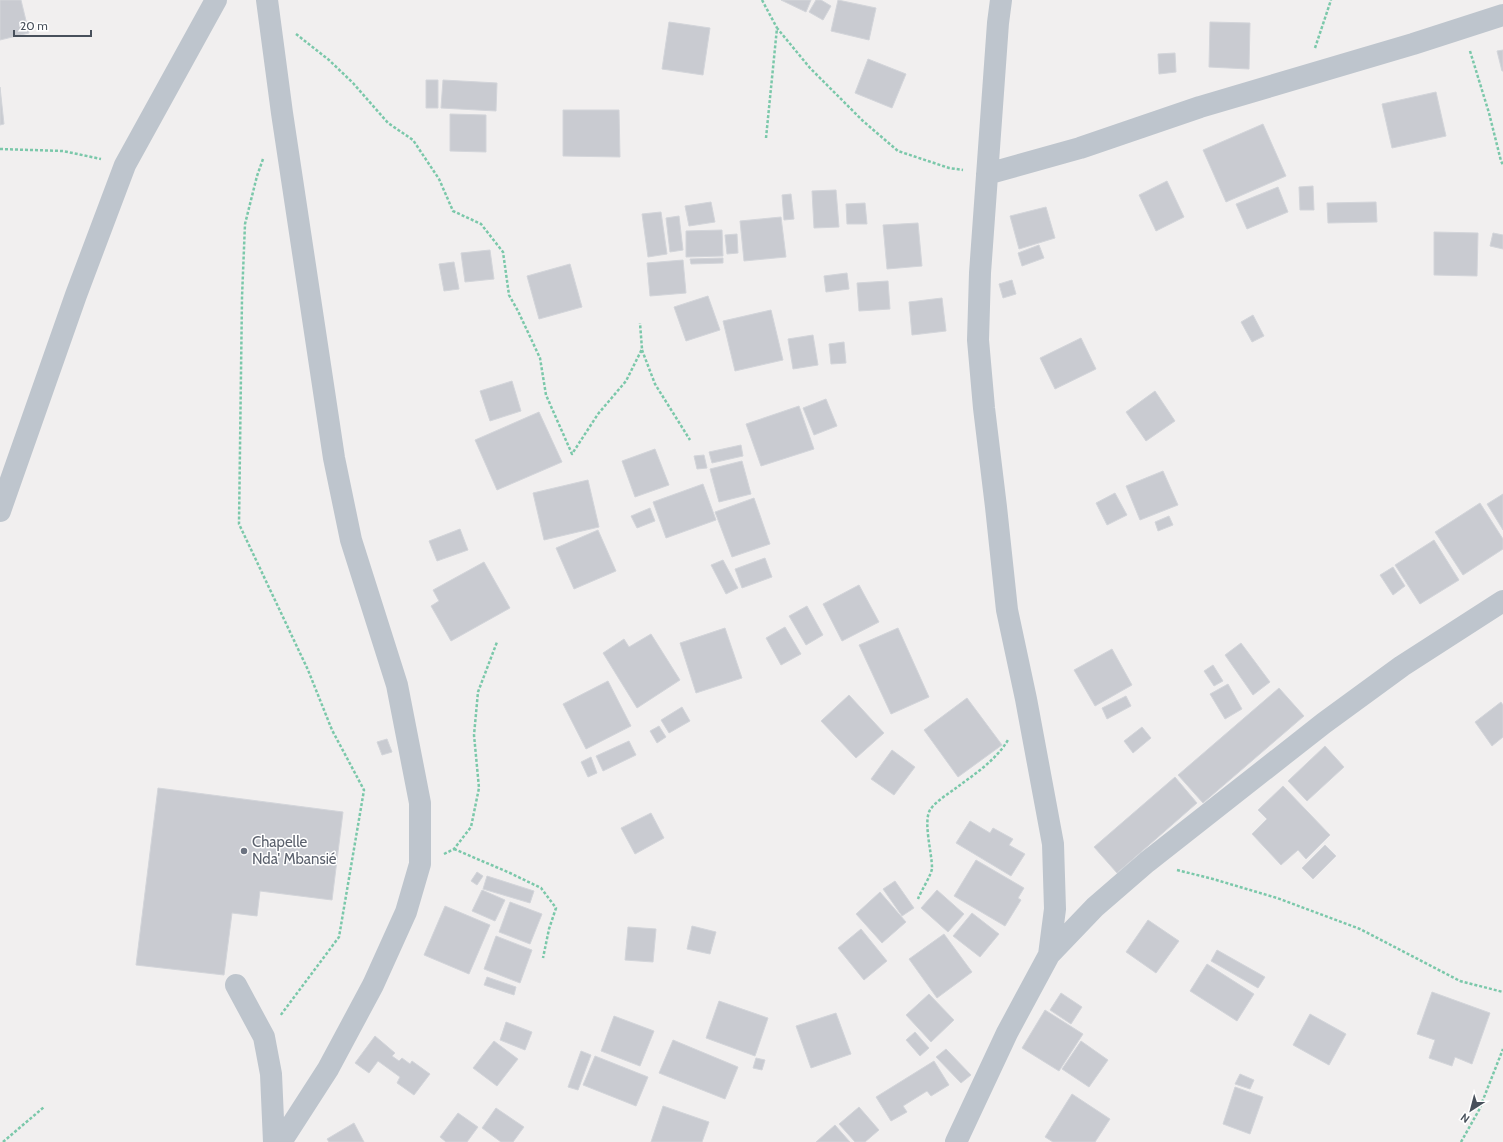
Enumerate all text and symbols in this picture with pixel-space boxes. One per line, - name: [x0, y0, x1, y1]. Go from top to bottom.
- scale bar: [14, 12, 91, 38]
- text: 20 m: [20, 18, 48, 33]
- place label: Chapelle Nda' Mbansié: [252, 833, 337, 868]
- marker: Chapelle Nda' Mbansié: [239, 846, 249, 856]
- north arrow: [1451, 1090, 1491, 1130]
- text: N: [1458, 1110, 1472, 1126]

